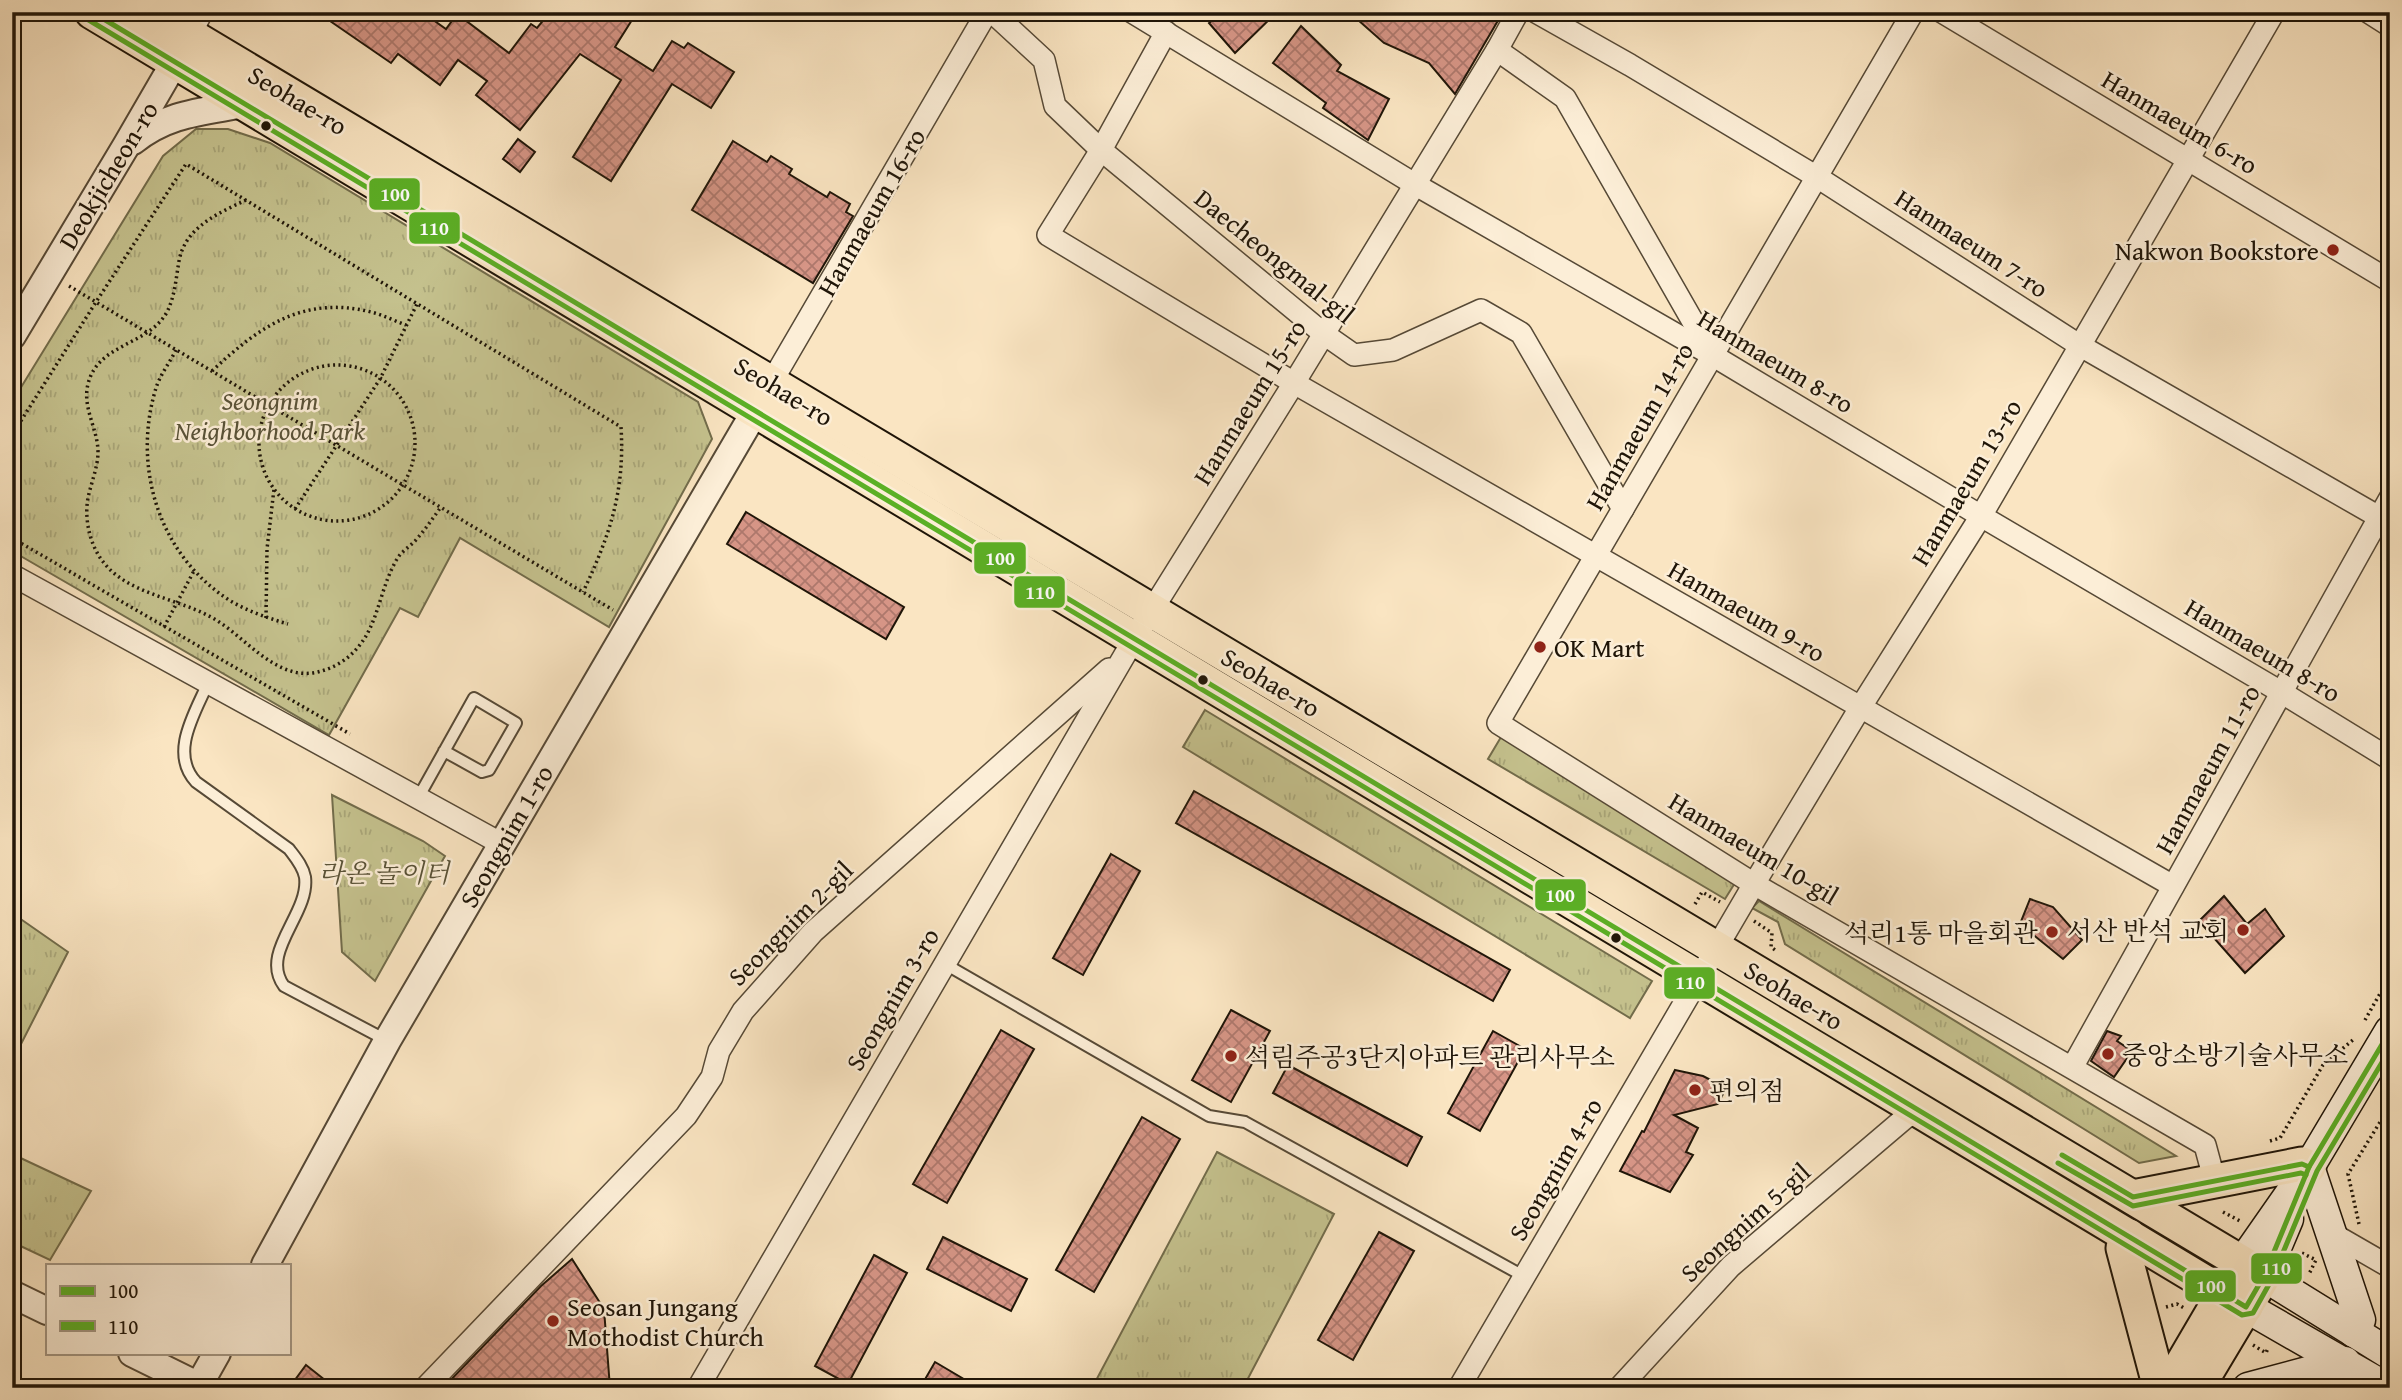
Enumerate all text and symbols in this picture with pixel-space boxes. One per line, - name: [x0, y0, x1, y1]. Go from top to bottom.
- street label: Seohae-ro: [241, 55, 355, 145]
- street label: Hanmaeum 6-ro: [2095, 60, 2265, 184]
- street label: Deokjicheon-ro: [48, 93, 168, 257]
- unlabelled marker: [259, 119, 273, 133]
- street label: Hanmaeum 16-ro: [807, 121, 935, 303]
- line badge: 100: [368, 177, 421, 211]
- street label: Daecheongmal-gil: [1186, 179, 1364, 333]
- street label: Hanmaeum 7-ro: [1888, 179, 2056, 307]
- text: 100: [380, 180, 410, 208]
- line badge: 110: [408, 211, 461, 245]
- text: 110: [419, 214, 449, 242]
- place label: Nakwon Bookstore: [2115, 231, 2319, 270]
- marker: Nakwon Bookstore: [2325, 242, 2341, 258]
- street label: Hanmaeum 8-ro: [1691, 299, 1861, 423]
- street label: Hanmaeum 15-ro: [1183, 312, 1315, 492]
- street label: Hanmaeum 14-ro: [1575, 335, 1703, 517]
- street label: Seohae-ro: [727, 346, 841, 436]
- park label: Seongnim Neighborhood Park: [174, 381, 365, 450]
- street label: Hanmaeum 13-ro: [1901, 391, 2031, 573]
- line badge: 100: [973, 541, 1027, 575]
- text: 100: [985, 544, 1015, 572]
- street label: Hanmaeum 9-ro: [1661, 550, 1833, 672]
- line badge: 110: [1013, 575, 1066, 609]
- text: 110: [1025, 578, 1055, 606]
- street label: Hanmaeum 8-ro: [2178, 588, 2348, 712]
- place label: OK Mart: [1554, 628, 1644, 667]
- street label: Seohae-ro: [1214, 637, 1328, 727]
- marker: OK Mart: [1532, 639, 1548, 655]
- unlabelled marker: [1196, 673, 1210, 687]
- street label: Hanmaeum 11-ro: [2144, 677, 2270, 861]
- street label: Seongnim 1-ro: [449, 757, 563, 915]
- street label: Hanmaeum 10-gil: [1661, 782, 1847, 914]
- street label: Seongnim 2-gil: [718, 851, 862, 995]
- park label: 라온 놀이터: [319, 853, 451, 892]
- line badge: 100: [1534, 878, 1587, 912]
- text: 100: [1545, 881, 1575, 909]
- place label: 서산 반석 교회: [2067, 911, 2229, 950]
- place label: 석리1통 마을회관: [1844, 913, 2038, 952]
- street label: Seongnim 3-ro: [835, 920, 949, 1078]
- marker: 서산 반석 교회: [2235, 922, 2251, 938]
- marker: 석리1통 마을회관: [2044, 924, 2060, 940]
- unlabelled marker: [1609, 931, 1623, 945]
- street label: Seohae-ro: [1737, 950, 1851, 1040]
- line badge: 110: [1663, 966, 1716, 1000]
- text: 110: [1675, 968, 1705, 996]
- place label: 중앙소방기술사무소: [2122, 1035, 2348, 1074]
- place label: 석림주공3단지아파트 관리사무소: [1245, 1037, 1615, 1076]
- marker: 중앙소방기술사무소: [2100, 1046, 2116, 1062]
- marker: 석림주공3단지아파트 관리사무소: [1223, 1048, 1239, 1064]
- place label: 편의점: [1709, 1071, 1784, 1110]
- marker: 편의점: [1687, 1082, 1703, 1098]
- street label: Seongnim 4-ro: [1498, 1090, 1612, 1248]
- street label: Seongnim 5-gil: [1671, 1153, 1819, 1291]
- line badge: 110: [2250, 1252, 2303, 1285]
- text: 110: [2261, 1254, 2291, 1282]
- legend: [46, 1264, 290, 1354]
- line badge: 100: [2184, 1269, 2237, 1303]
- text: 100: [2196, 1272, 2226, 1300]
- text: 100: [108, 1275, 138, 1306]
- place label: Seosan Jungang Mothodist Church: [567, 1287, 764, 1356]
- text: 110: [108, 1311, 138, 1342]
- marker: Seosan Jungang Mothodist Church: [545, 1313, 561, 1329]

